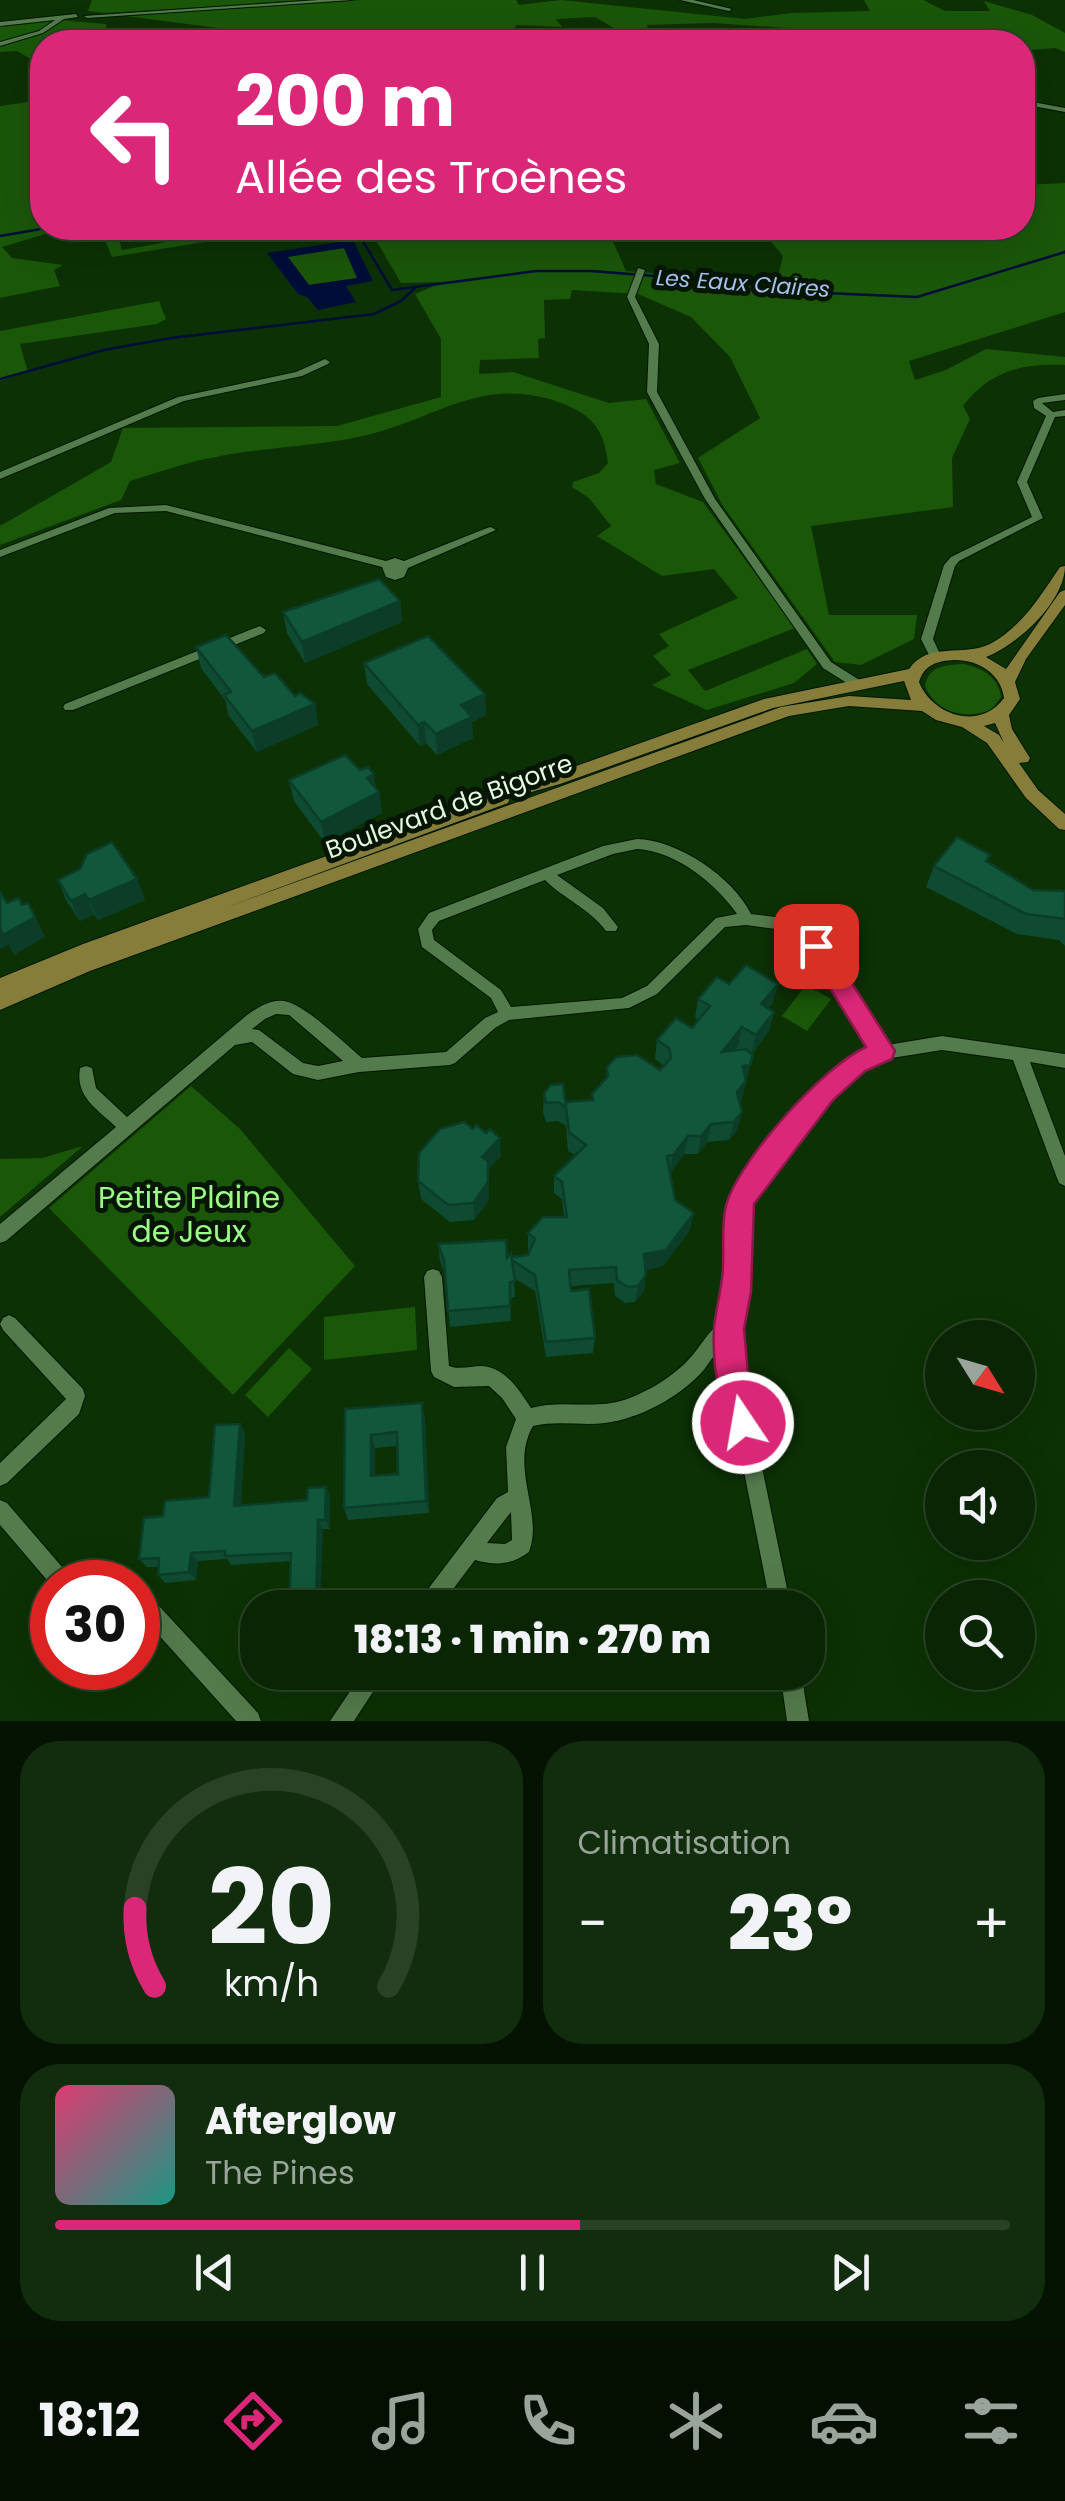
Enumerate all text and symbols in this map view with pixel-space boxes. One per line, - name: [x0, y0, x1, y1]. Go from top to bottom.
- text: 200 m: [235, 52, 455, 151]
- icon: left: [70, 70, 200, 200]
- text: Allée des Troènes: [235, 146, 627, 209]
- water label: Les Eaux Claires: [655, 262, 831, 305]
- street label: Boulevard de Bigorre: [321, 745, 578, 867]
- pin: [774, 904, 859, 989]
- icon: arrive: [789, 919, 844, 974]
- park label: Petite Plaine de Jeux: [98, 1176, 280, 1253]
- north arrow: [925, 1320, 1035, 1430]
- map controls: [925, 1320, 1035, 1690]
- position arrow: [691, 1371, 795, 1475]
- button: sound: [925, 1450, 1035, 1560]
- speed limit sign: 30: [30, 1560, 160, 1690]
- button: search: [925, 1580, 1035, 1690]
- text: 18:13 · 1 min · 270 m: [354, 1613, 711, 1666]
- text: Climatisation: [578, 1820, 791, 1865]
- text: 20: [208, 1835, 335, 1980]
- text: 23°: [728, 1871, 852, 1976]
- text: −: [578, 1885, 608, 1962]
- text: +: [972, 1885, 1010, 1962]
- text: km/h: [224, 1958, 319, 2009]
- text: Afterglow: [205, 2094, 396, 2147]
- text: The Pines: [205, 2150, 355, 2195]
- icon: previous: [187, 2245, 242, 2300]
- icon: pause: [505, 2245, 560, 2300]
- icon: next: [823, 2245, 878, 2300]
- icon: directions: [218, 2386, 288, 2456]
- icon: music: [366, 2386, 436, 2456]
- icon: phone: [513, 2386, 583, 2456]
- icon: climate: [661, 2386, 731, 2456]
- icon: car: [809, 2386, 879, 2456]
- icon: filters: [956, 2386, 1026, 2456]
- text: 18:12: [39, 2389, 140, 2452]

